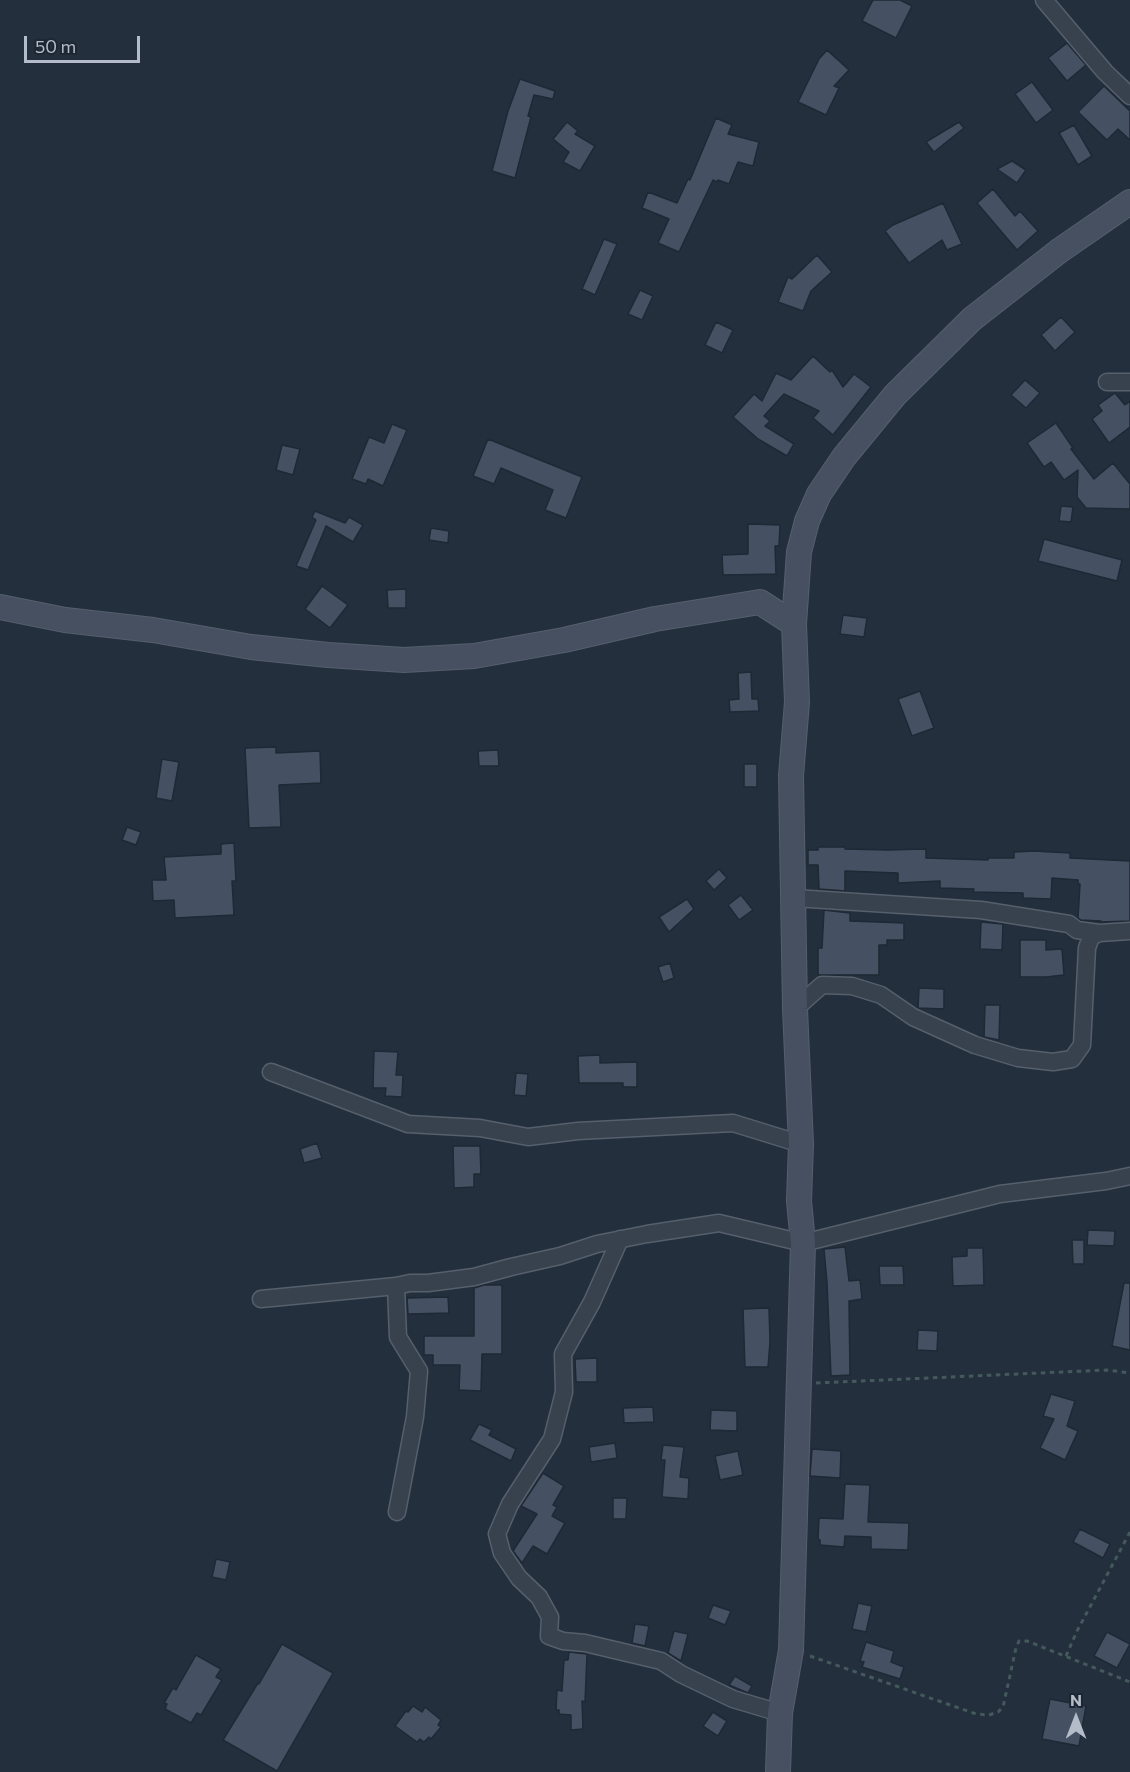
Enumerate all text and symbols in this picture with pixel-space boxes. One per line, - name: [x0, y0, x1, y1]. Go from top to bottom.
- scale bar: [27, 24, 142, 62]
- text: 50 m: [35, 35, 76, 57]
- north arrow: [1046, 1688, 1106, 1748]
- text: N: [1070, 1690, 1082, 1709]

